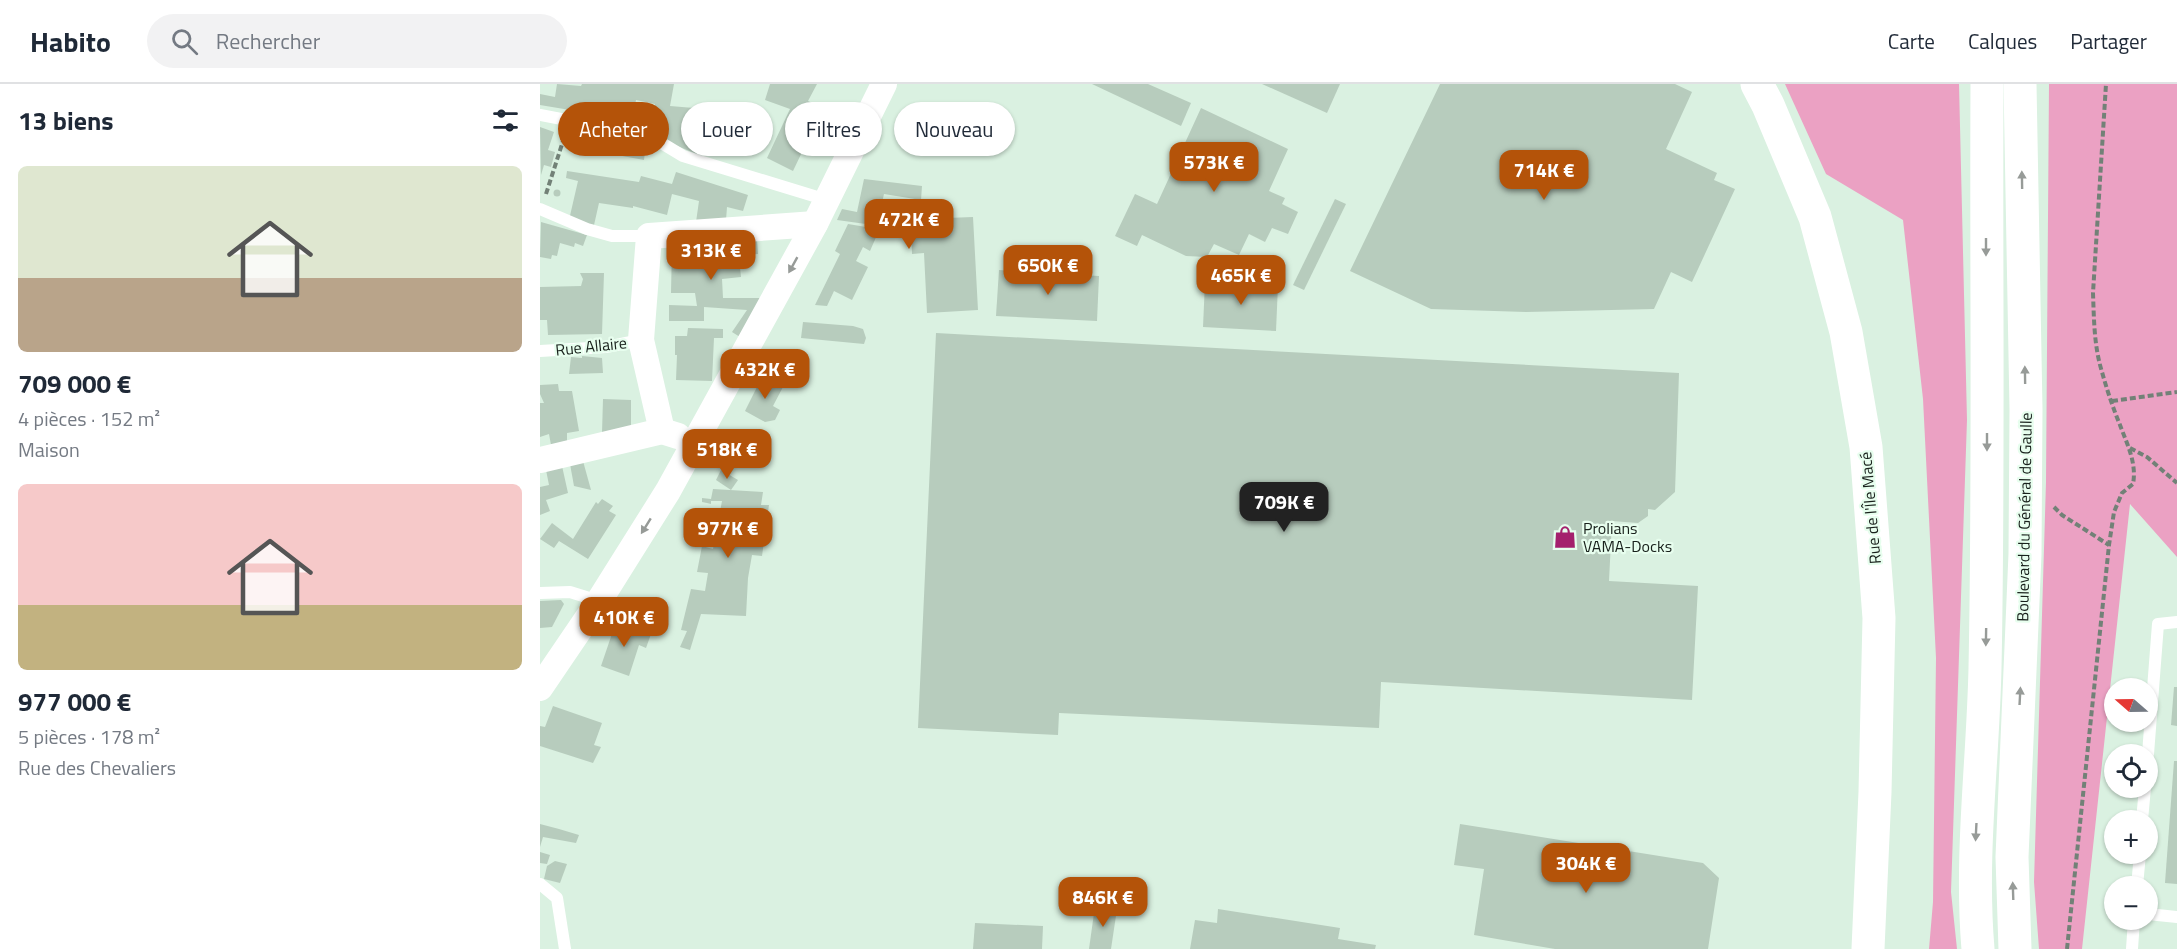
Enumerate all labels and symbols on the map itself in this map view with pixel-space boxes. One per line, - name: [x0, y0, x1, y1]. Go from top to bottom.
- pin: 573K €: [1165, 142, 1263, 193]
- pin: 714K €: [1495, 150, 1593, 201]
- one-way arrow: [2017, 170, 2027, 189]
- pin: 472K €: [860, 199, 958, 250]
- pin: 313K €: [662, 230, 760, 281]
- one-way arrow: [1981, 238, 1991, 257]
- pin: 650K €: [999, 245, 1097, 296]
- pin: 465K €: [1192, 255, 1290, 306]
- one-way arrow: [788, 257, 798, 274]
- street label: Rue Allaire: [554, 330, 628, 362]
- pin: 432K €: [716, 349, 814, 400]
- one-way arrow: [2020, 365, 2030, 384]
- street label: Boulevard du Général de Gaulle: [2010, 412, 2038, 622]
- pin: 518K €: [678, 429, 776, 480]
- one-way arrow: [1982, 433, 1992, 452]
- street label: Rue de l'Île Macé: [1853, 451, 1887, 565]
- pin: 709K €: [1235, 482, 1333, 533]
- pin: 977K €: [679, 508, 777, 559]
- place label: Prolians VAMA-Docks: [1583, 516, 1672, 558]
- one-way arrow: [640, 518, 651, 534]
- shop icon: Prolians VAMA-Docks: [1552, 524, 1578, 550]
- pin: 410K €: [575, 597, 673, 648]
- one-way arrow: [1981, 628, 1990, 647]
- north arrow: [2104, 678, 2158, 732]
- one-way arrow: [2015, 686, 2024, 705]
- one-way arrow: [1972, 823, 1981, 842]
- pin: 304K €: [1537, 843, 1635, 894]
- pin: 846K €: [1054, 877, 1152, 928]
- one-way arrow: [2008, 881, 2018, 900]

